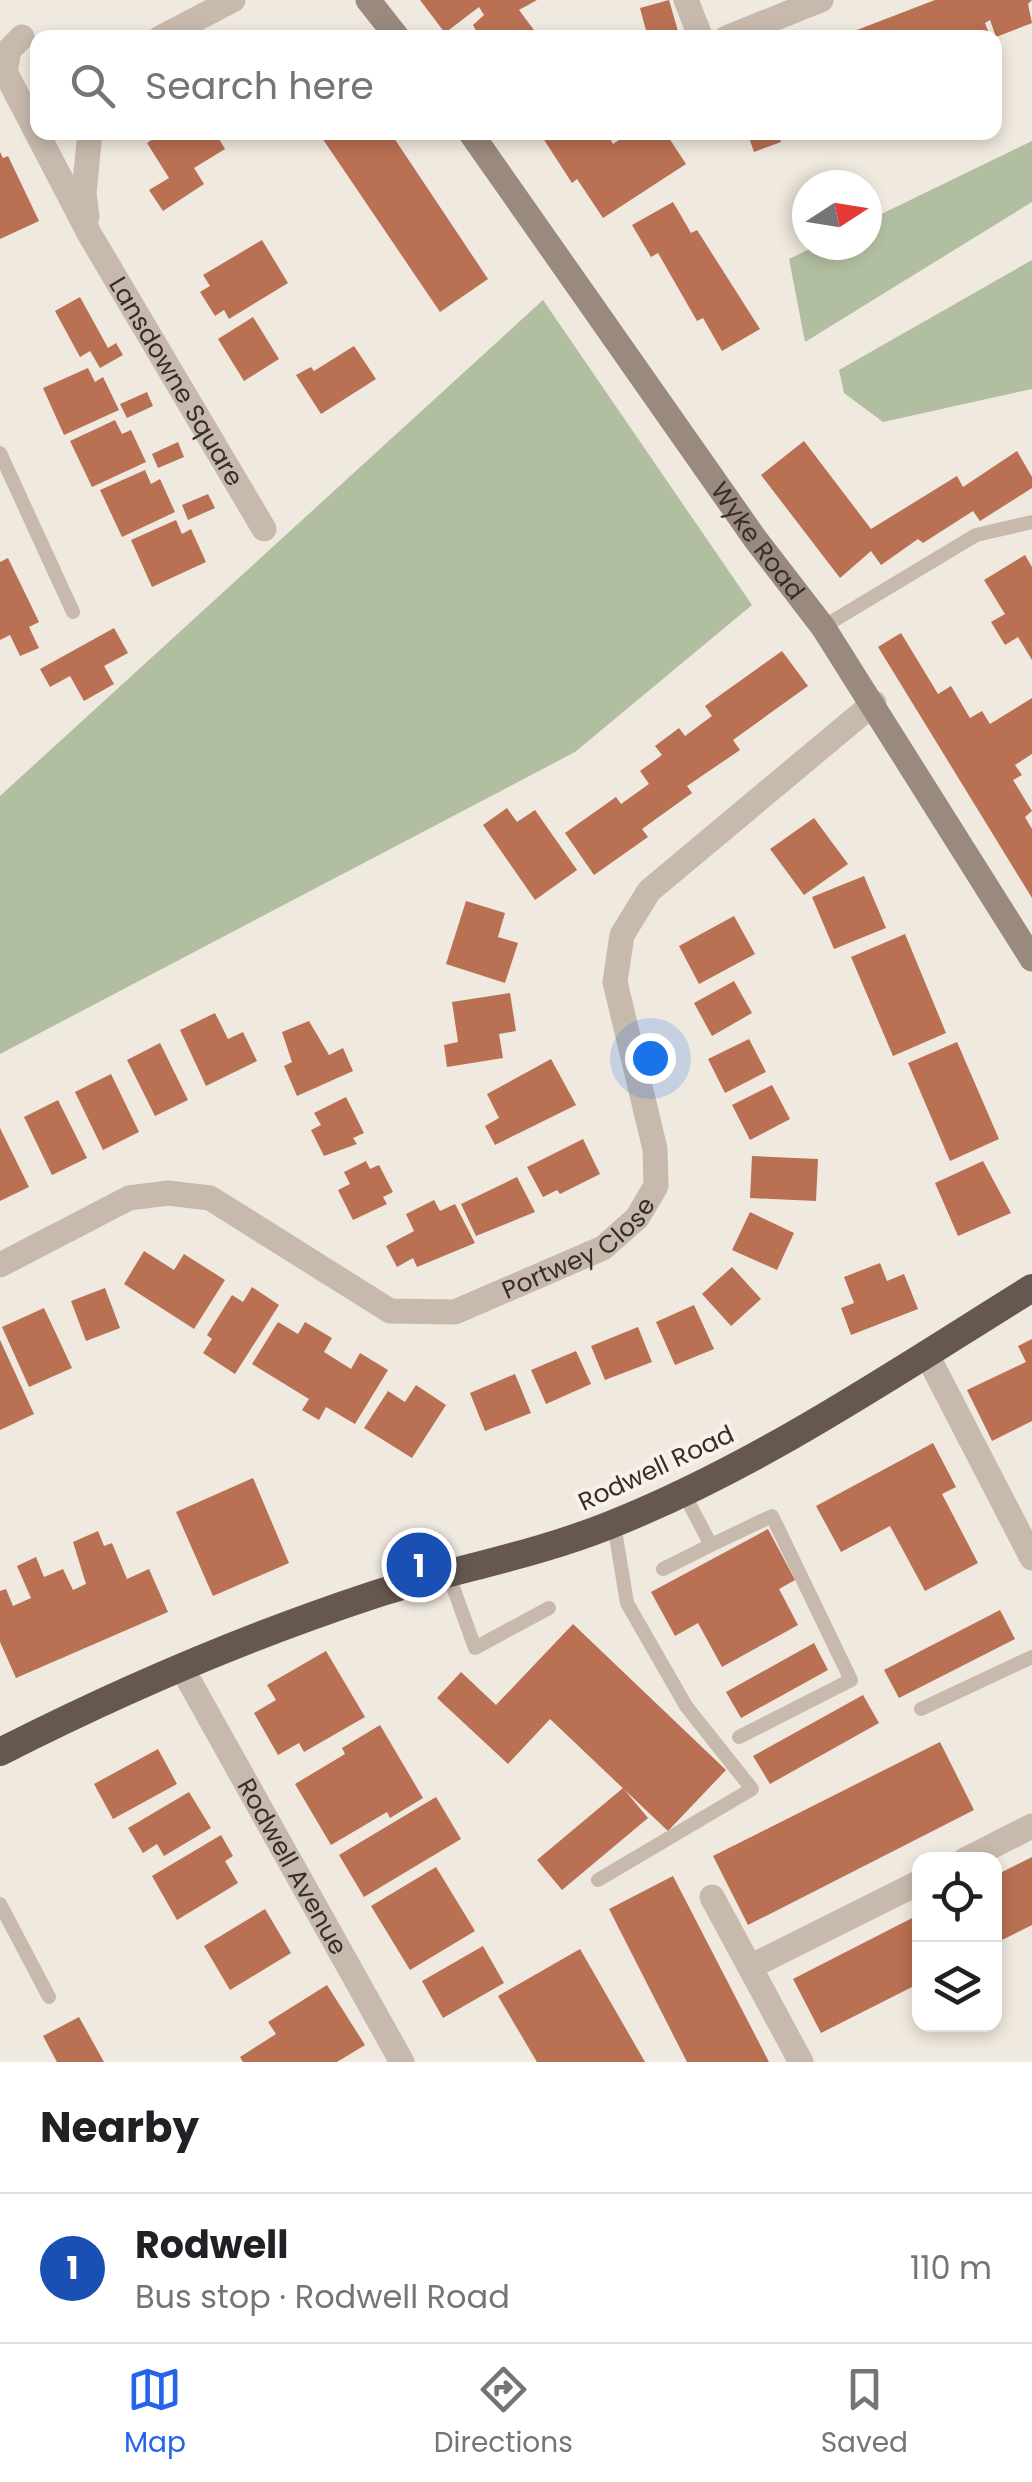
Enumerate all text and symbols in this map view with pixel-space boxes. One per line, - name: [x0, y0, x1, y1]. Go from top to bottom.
- search box: [30, 30, 1002, 140]
- icon: search: [65, 58, 120, 113]
- text: Search here: [145, 59, 374, 112]
- north arrow: [792, 170, 882, 260]
- street label: Lansdowne Square: [101, 270, 252, 493]
- street label: Wyke Road: [703, 475, 813, 607]
- your location: [625, 1033, 676, 1084]
- street label: Portwey Close: [496, 1190, 663, 1307]
- street label: Rodwell Road: [572, 1417, 740, 1519]
- pin: 1: [386, 1528, 452, 1602]
- street label: Rodwell Avenue: [229, 1772, 356, 1961]
- map controls: [912, 1852, 1002, 2032]
- button: locate: [912, 1852, 1002, 1942]
- button: layers: [912, 1942, 1002, 2032]
- text: Nearby: [40, 2098, 199, 2157]
- text: Rodwell: [135, 2218, 289, 2271]
- text: 1: [66, 2245, 79, 2290]
- text: 110 m: [910, 2245, 992, 2290]
- text: Bus stop · Rodwell Road: [135, 2274, 510, 2319]
- tab: Map: [124, 2362, 186, 2464]
- tab: Directions: [434, 2362, 573, 2464]
- tab: Saved: [821, 2362, 908, 2464]

